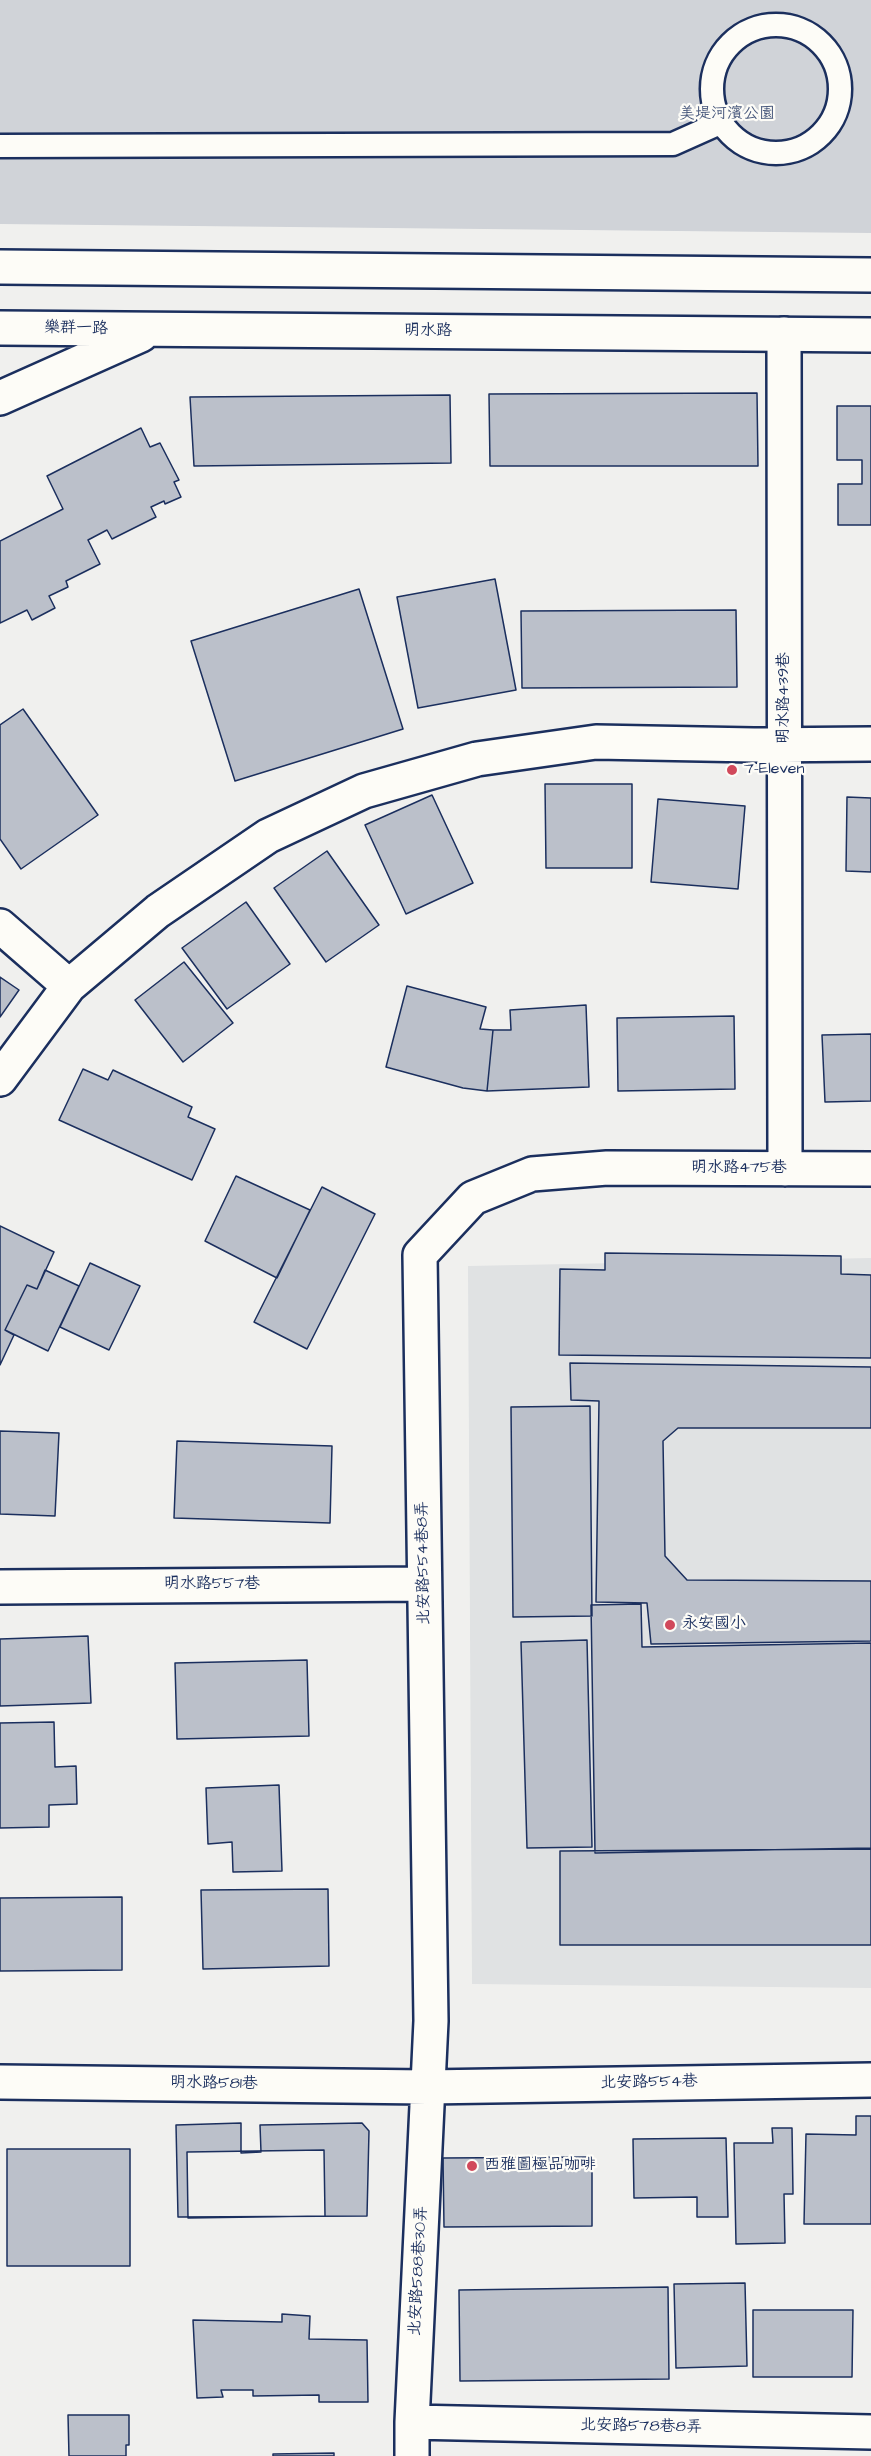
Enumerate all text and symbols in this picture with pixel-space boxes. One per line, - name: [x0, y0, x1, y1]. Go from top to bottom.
- park label: 美堤河濱公園: [679, 105, 775, 125]
- street label: 樂群一路: [44, 319, 108, 339]
- street label: 明水路: [404, 322, 452, 342]
- street label: 明水路439巷: [775, 652, 795, 744]
- place label: 7-Eleven: [744, 760, 804, 780]
- marker: 7-Eleven: [725, 763, 739, 777]
- street label: 明水路475巷: [691, 1159, 787, 1179]
- street label: 北安路554巷8弄: [413, 1501, 435, 1625]
- street label: 明水路557巷: [164, 1575, 260, 1595]
- place label: 永安國小: [682, 1615, 746, 1635]
- marker: 永安國小: [663, 1618, 677, 1632]
- street label: 北安路554巷: [600, 2073, 698, 2093]
- street label: 明水路581巷: [170, 2074, 258, 2094]
- place label: 西雅圖極品咖啡: [484, 2156, 596, 2176]
- marker: 西雅圖極品咖啡: [465, 2159, 479, 2173]
- street label: 北安路588巷30弄: [406, 2205, 432, 2337]
- street label: 北安路578巷8弄: [580, 2416, 702, 2438]

